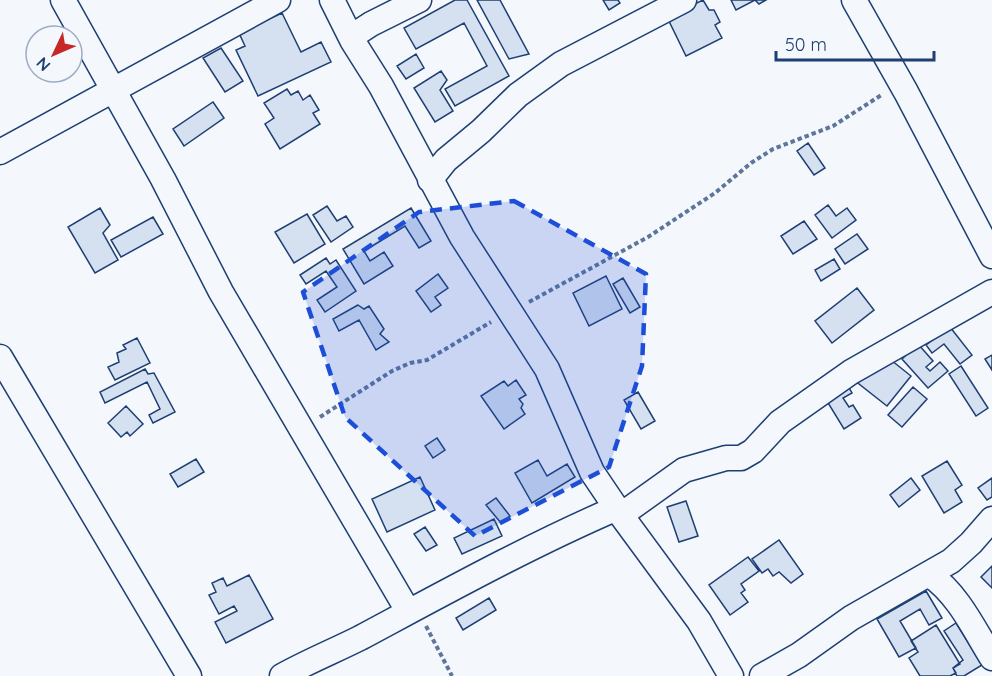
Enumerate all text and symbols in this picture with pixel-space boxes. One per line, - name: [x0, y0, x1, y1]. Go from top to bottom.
- north arrow: [24, 24, 84, 84]
- scale bar: [776, 24, 934, 62]
- text: 50 m: [785, 33, 827, 56]
- text: N: [32, 53, 54, 76]

